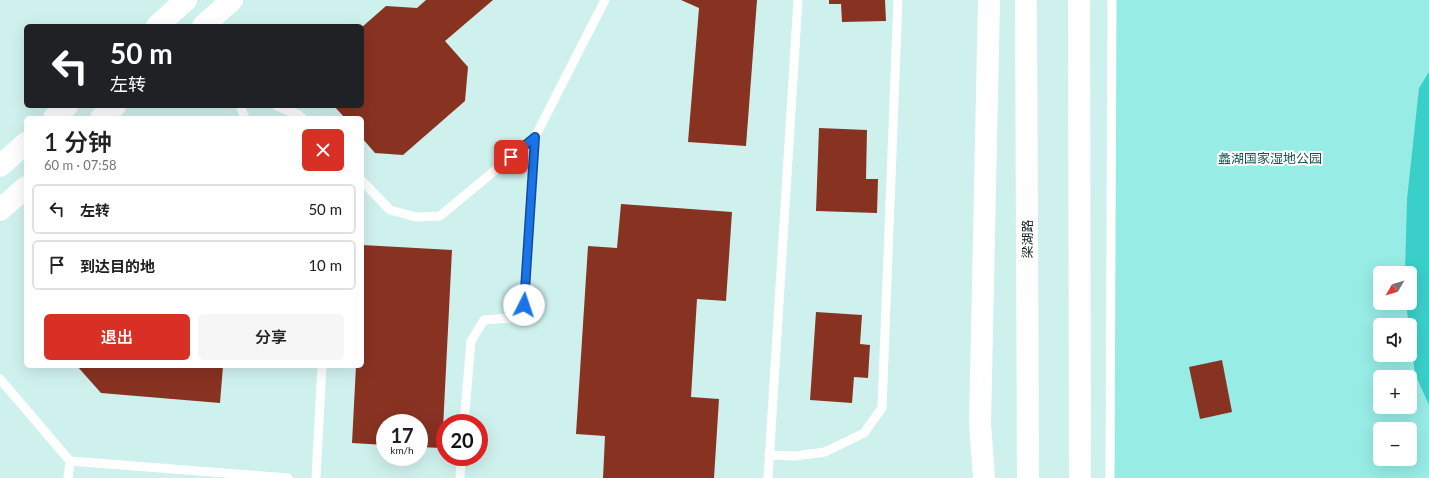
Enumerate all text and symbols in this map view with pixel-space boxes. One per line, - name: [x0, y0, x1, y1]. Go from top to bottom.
- text: 50 m: [110, 36, 173, 70]
- icon: left: [44, 40, 96, 92]
- text: 左转: [110, 73, 146, 95]
- text: 1 分钟: [44, 127, 112, 156]
- button: close: [302, 129, 344, 171]
- pin: [494, 140, 528, 174]
- icon: arrive: [500, 146, 522, 168]
- park label: 蠡湖国家湿地公园: [1218, 150, 1322, 166]
- text: 60 m · 07:58: [44, 157, 117, 173]
- icon: left: [46, 198, 68, 220]
- text: 50 m: [308, 200, 342, 218]
- text: 左转: [80, 201, 110, 219]
- street label: 梁湖路: [1019, 219, 1035, 259]
- icon: arrive: [46, 254, 68, 276]
- text: 10 m: [308, 256, 342, 274]
- text: 到达目的地: [80, 257, 155, 275]
- north arrow: [1373, 266, 1417, 310]
- map controls: [1373, 266, 1417, 466]
- position arrow: [503, 284, 545, 326]
- button: 退出: [44, 314, 190, 360]
- button: 分享: [198, 314, 344, 360]
- button: sound: [1373, 318, 1417, 362]
- button: +: [1373, 370, 1417, 414]
- speed limit sign: 20: [436, 414, 488, 466]
- button: −: [1373, 422, 1417, 466]
- text: 17: [390, 423, 414, 447]
- text: km/h: [390, 444, 414, 456]

